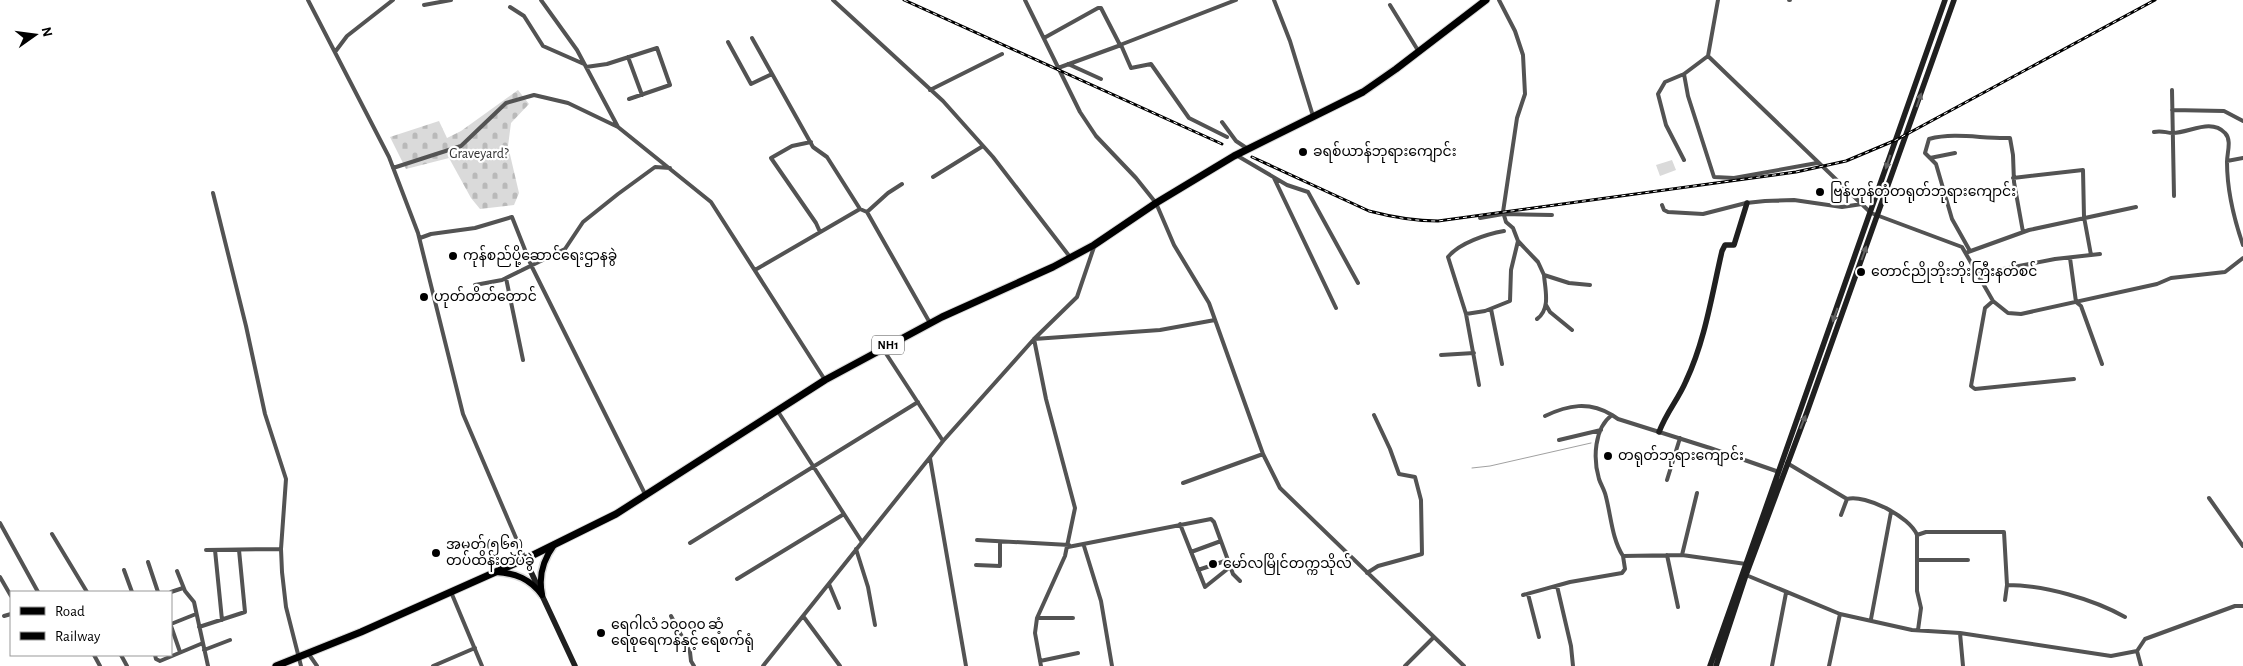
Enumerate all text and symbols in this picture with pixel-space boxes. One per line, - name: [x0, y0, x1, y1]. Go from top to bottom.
- north arrow: [10, 10, 60, 60]
- text: N: [39, 26, 55, 39]
- one-way arrow: [1915, 92, 1923, 107]
- place label: ခရစ်ယာန်ဘုရားကျောင်း: [1313, 141, 1457, 163]
- marker: ခရစ်ယာန်ဘုရားကျောင်း: [1297, 146, 1309, 158]
- park label: Graveyard?: [449, 147, 509, 161]
- one-way arrow: [1884, 154, 1891, 169]
- place label: ဗြန်ဟုန်တုံတရုတ်ဘုရားကျောင်း: [1830, 181, 2016, 203]
- marker: ဗြန်ဟုန်တုံတရုတ်ဘုရားကျောင်း: [1814, 186, 1826, 198]
- place label: ကုန်စည်ပို့ဆောင်ရေးဌာနခွဲ: [463, 245, 617, 267]
- one-way arrow: [1860, 245, 1868, 260]
- marker: ကုန်စည်ပို့ဆောင်ရေးဌာနခွဲ: [447, 250, 459, 262]
- place label: တောင်ညိုဘိုးဘိုးကြီးနတ်စင်: [1871, 261, 2037, 283]
- marker: တောင်ညိုဘိုးဘိုးကြီးနတ်စင်: [1855, 266, 1867, 278]
- place label: ဟုတ်တိတ်တောင်: [434, 286, 537, 308]
- marker: ဟုတ်တိတ်တောင်: [418, 291, 430, 303]
- one-way arrow: [1831, 308, 1839, 323]
- road number: NH1: [872, 336, 904, 354]
- one-way arrow: [1799, 414, 1807, 429]
- place label: တရုတ်ဘုရားကျောင်း: [1618, 445, 1744, 467]
- marker: တရုတ်ဘုရားကျောင်း: [1602, 450, 1614, 462]
- place label: အမှတ်(၅၆၅) တပ်ထိန်းတပ်ခွဲ: [446, 534, 534, 572]
- marker: အမှတ်(၅၆၅) တပ်ထိန်းတပ်ခွဲ: [430, 547, 442, 559]
- place label: မော်လမြိုင်တက္ကသိုလ်: [1223, 553, 1352, 575]
- marker: မော်လမြိုင်တက္ကသိုလ်: [1207, 558, 1219, 570]
- legend: [10, 591, 172, 656]
- text: Road: [55, 604, 85, 619]
- place label: ရေဂါလံ ၁၀၀၀၀ ဆံ့ ရေစုရေကန်နှင့် ရေစက်ရုံ: [611, 614, 754, 652]
- marker: ရေဂါလံ ၁၀၀၀၀ ဆံ့ ရေစုရေကန်နှင့် ရေစက်ရုံ: [595, 627, 607, 639]
- text: Railway: [55, 629, 101, 644]

